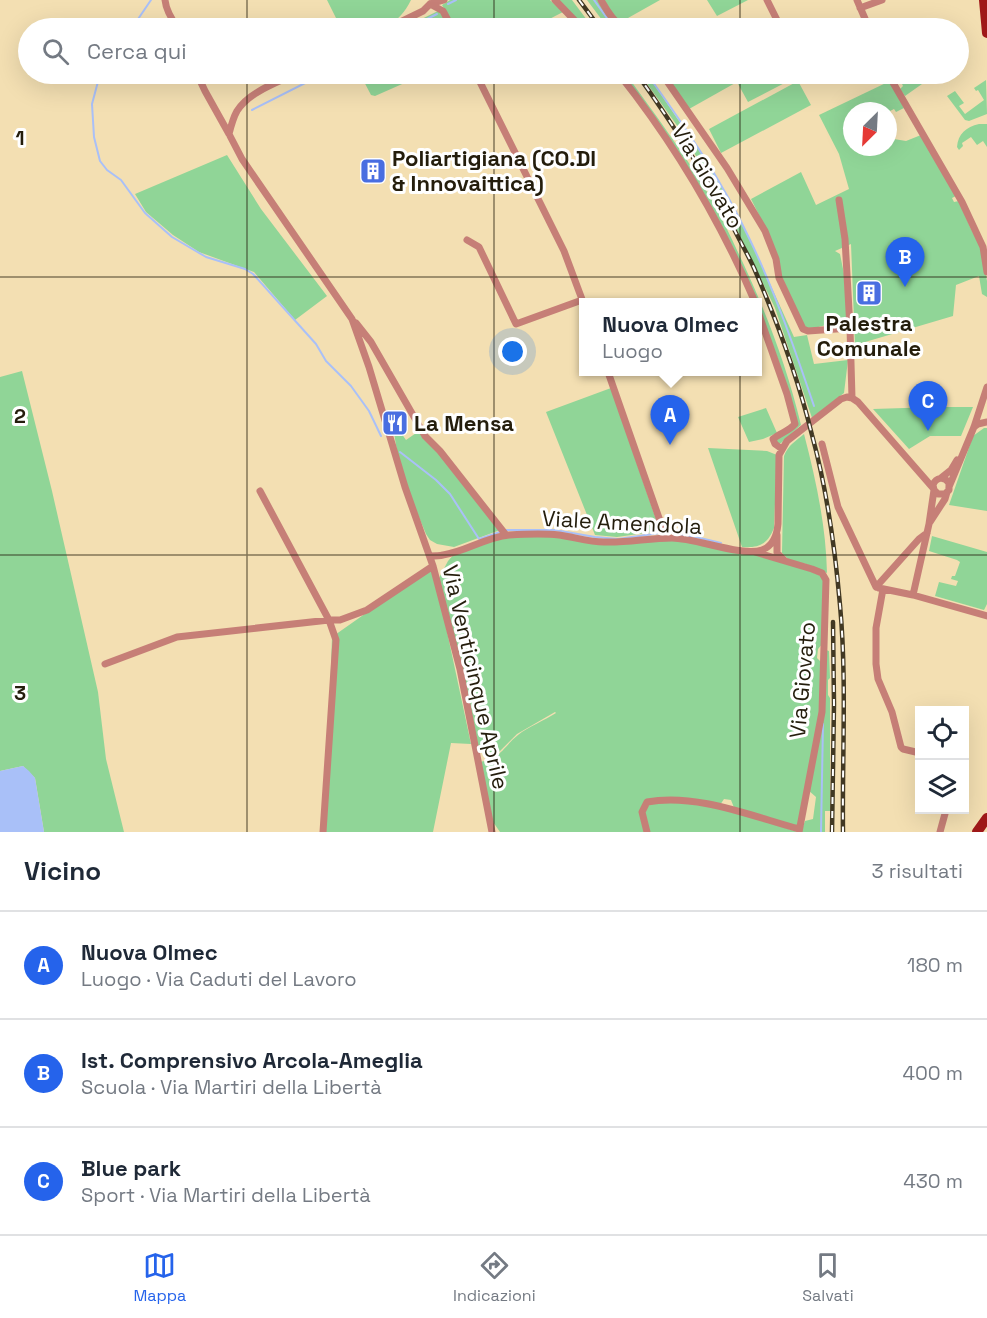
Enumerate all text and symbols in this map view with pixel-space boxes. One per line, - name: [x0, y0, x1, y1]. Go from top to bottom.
- search box: [18, 18, 969, 84]
- icon: search: [39, 35, 72, 68]
- text: Cerca qui: [87, 37, 187, 65]
- north arrow: [843, 102, 897, 156]
- street label: Via Giovato: [666, 119, 750, 233]
- text: 1: [15, 125, 25, 151]
- place label: Poliartigiana (CO.DI & Innovaittica): [392, 144, 596, 197]
- building icon: Poliartigiana (CO.DI & Innovaittica): [358, 156, 388, 186]
- pin: B: [886, 238, 924, 287]
- building icon: Palestra Comunale: [854, 278, 884, 308]
- popup: [579, 298, 762, 376]
- place label: Palestra Comunale: [817, 309, 921, 362]
- text: Nuova Olmec: [602, 310, 739, 338]
- your location: [498, 337, 527, 366]
- text: Luogo: [602, 338, 663, 364]
- pin: C: [908, 382, 948, 431]
- pin: A: [650, 396, 690, 445]
- text: 2: [14, 403, 26, 429]
- restaurant icon: La Mensa: [380, 408, 410, 438]
- place label: La Mensa: [414, 409, 514, 437]
- street label: Viale Amendola: [541, 504, 703, 540]
- street label: Via Venticinque Aprile: [437, 562, 515, 792]
- street label: Via Giovato: [783, 620, 821, 740]
- text: 3: [14, 680, 26, 706]
- map controls: [915, 706, 969, 814]
- button: locate: [915, 706, 969, 760]
- button: layers: [915, 760, 969, 814]
- text: Vicino: [24, 854, 101, 888]
- text: 3 risultati: [872, 858, 963, 884]
- text: Nuova Olmec: [81, 938, 218, 966]
- text: A: [37, 952, 50, 978]
- text: 180 m: [907, 952, 963, 978]
- text: Luogo · Via Caduti del Lavoro: [81, 966, 357, 992]
- text: Ist. Comprensivo Arcola-Ameglia: [81, 1046, 423, 1074]
- text: B: [37, 1060, 50, 1086]
- text: 400 m: [903, 1060, 963, 1086]
- text: Scuola · Via Martiri della Libertà: [81, 1074, 382, 1100]
- text: Blue park: [81, 1154, 181, 1182]
- text: C: [37, 1168, 50, 1194]
- text: 430 m: [903, 1168, 963, 1194]
- text: Sport · Via Martiri della Libertà: [81, 1182, 371, 1208]
- tab: Mappa: [133, 1249, 186, 1306]
- tab: Indicazioni: [453, 1249, 536, 1306]
- tab: Salvati: [802, 1249, 854, 1306]

